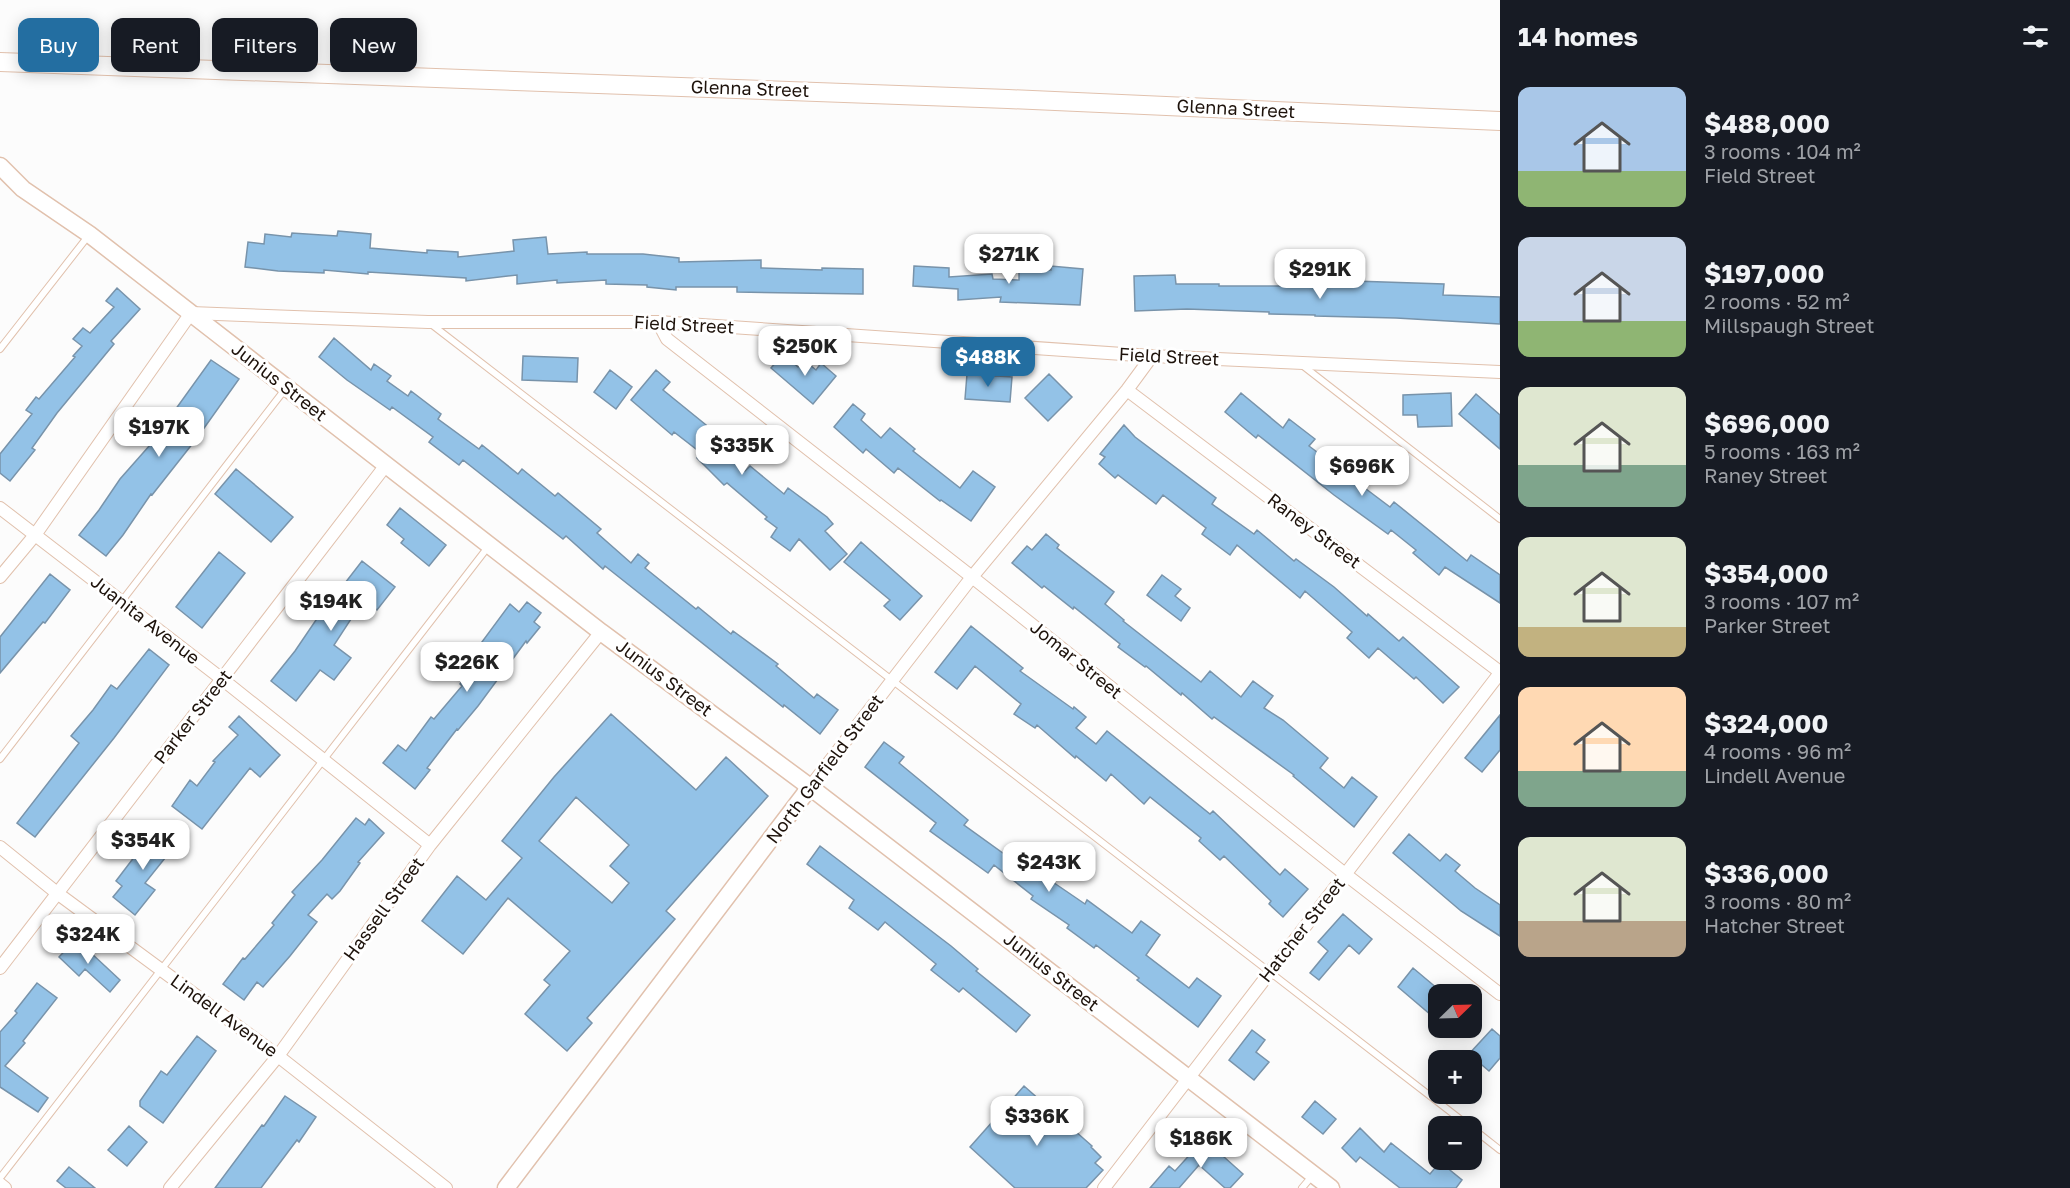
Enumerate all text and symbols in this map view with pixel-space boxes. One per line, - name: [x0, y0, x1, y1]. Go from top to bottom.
- chip: Buy: [18, 18, 99, 72]
- chip: Rent: [111, 18, 200, 72]
- chip: Filters: [212, 18, 318, 72]
- chip: New: [330, 18, 417, 72]
- icon: filters: [2019, 20, 2052, 53]
- text: 14 homes: [1518, 21, 1638, 52]
- street label: Glenna Street: [690, 75, 810, 101]
- street label: Glenna Street: [1176, 94, 1296, 122]
- text: $488,000: [1704, 108, 1830, 139]
- icon: home: [1566, 111, 1638, 183]
- text: 3 rooms · 104 m²: [1704, 139, 1861, 163]
- text: Field Street: [1704, 163, 1816, 187]
- pin: $271K: [967, 234, 1051, 285]
- text: $271K: [978, 241, 1040, 265]
- pin: $291K: [1278, 249, 1362, 300]
- text: $291K: [1288, 256, 1352, 280]
- text: $197,000: [1704, 258, 1825, 289]
- icon: home: [1566, 261, 1638, 333]
- text: 2 rooms · 52 m²: [1704, 289, 1850, 313]
- street label: Field Street: [633, 310, 735, 338]
- text: Millspaugh Street: [1704, 313, 1874, 337]
- pin: $250K: [763, 326, 847, 377]
- text: $250K: [772, 333, 838, 357]
- street label: Junius Street: [228, 337, 332, 425]
- pin: $488K: [946, 337, 1030, 388]
- street label: Field Street: [1118, 342, 1220, 370]
- text: $488K: [955, 344, 1021, 368]
- pin: $197K: [117, 407, 201, 458]
- text: $696,000: [1704, 408, 1830, 439]
- icon: home: [1566, 411, 1638, 483]
- text: $197K: [128, 414, 190, 438]
- pin: $335K: [700, 425, 784, 476]
- text: $335K: [710, 432, 774, 456]
- text: 5 rooms · 163 m²: [1704, 439, 1860, 463]
- pin: $696K: [1320, 446, 1404, 497]
- text: $696K: [1329, 453, 1395, 477]
- text: Raney Street: [1704, 463, 1828, 487]
- street label: Raney Street: [1264, 488, 1366, 572]
- text: $354,000: [1704, 558, 1828, 589]
- icon: home: [1566, 561, 1638, 633]
- street label: Juanita Avenue: [87, 570, 205, 669]
- pin: $194K: [289, 581, 373, 632]
- text: $194K: [299, 588, 363, 612]
- text: 3 rooms · 107 m²: [1704, 589, 1859, 613]
- text: Parker Street: [1704, 613, 1831, 637]
- street label: Jomar Street: [1026, 616, 1127, 703]
- street label: Junius Street: [612, 634, 717, 721]
- pin: $226K: [425, 642, 509, 693]
- text: $226K: [435, 649, 500, 673]
- street label: Parker Street: [148, 665, 236, 768]
- street label: North Garfield Street: [761, 689, 887, 847]
- text: $324,000: [1704, 708, 1828, 739]
- icon: home: [1566, 711, 1638, 783]
- text: 4 rooms · 96 m²: [1704, 739, 1851, 763]
- text: Lindell Avenue: [1704, 763, 1845, 787]
- pin: $354K: [101, 820, 185, 871]
- text: $354K: [111, 827, 175, 851]
- pin: $243K: [1007, 842, 1091, 893]
- text: $243K: [1017, 849, 1081, 873]
- street label: Hassell Street: [338, 852, 428, 964]
- text: $336,000: [1704, 858, 1829, 889]
- icon: home: [1566, 861, 1638, 933]
- street label: Hatcher Street: [1253, 873, 1349, 986]
- text: 3 rooms · 80 m²: [1704, 889, 1851, 913]
- text: Hatcher Street: [1704, 913, 1845, 937]
- pin: $324K: [46, 914, 130, 965]
- text: $324K: [56, 921, 120, 945]
- street label: Junius Street: [1000, 927, 1104, 1015]
- street label: Lindell Avenue: [167, 969, 283, 1061]
- north arrow: [1428, 984, 1482, 1038]
- map controls: [1428, 984, 1482, 1170]
- button: +: [1428, 1050, 1482, 1104]
- pin: $336K: [995, 1096, 1079, 1147]
- text: $336K: [1005, 1103, 1070, 1127]
- button: −: [1428, 1116, 1482, 1170]
- pin: $186K: [1159, 1118, 1243, 1169]
- text: $186K: [1169, 1125, 1233, 1149]

